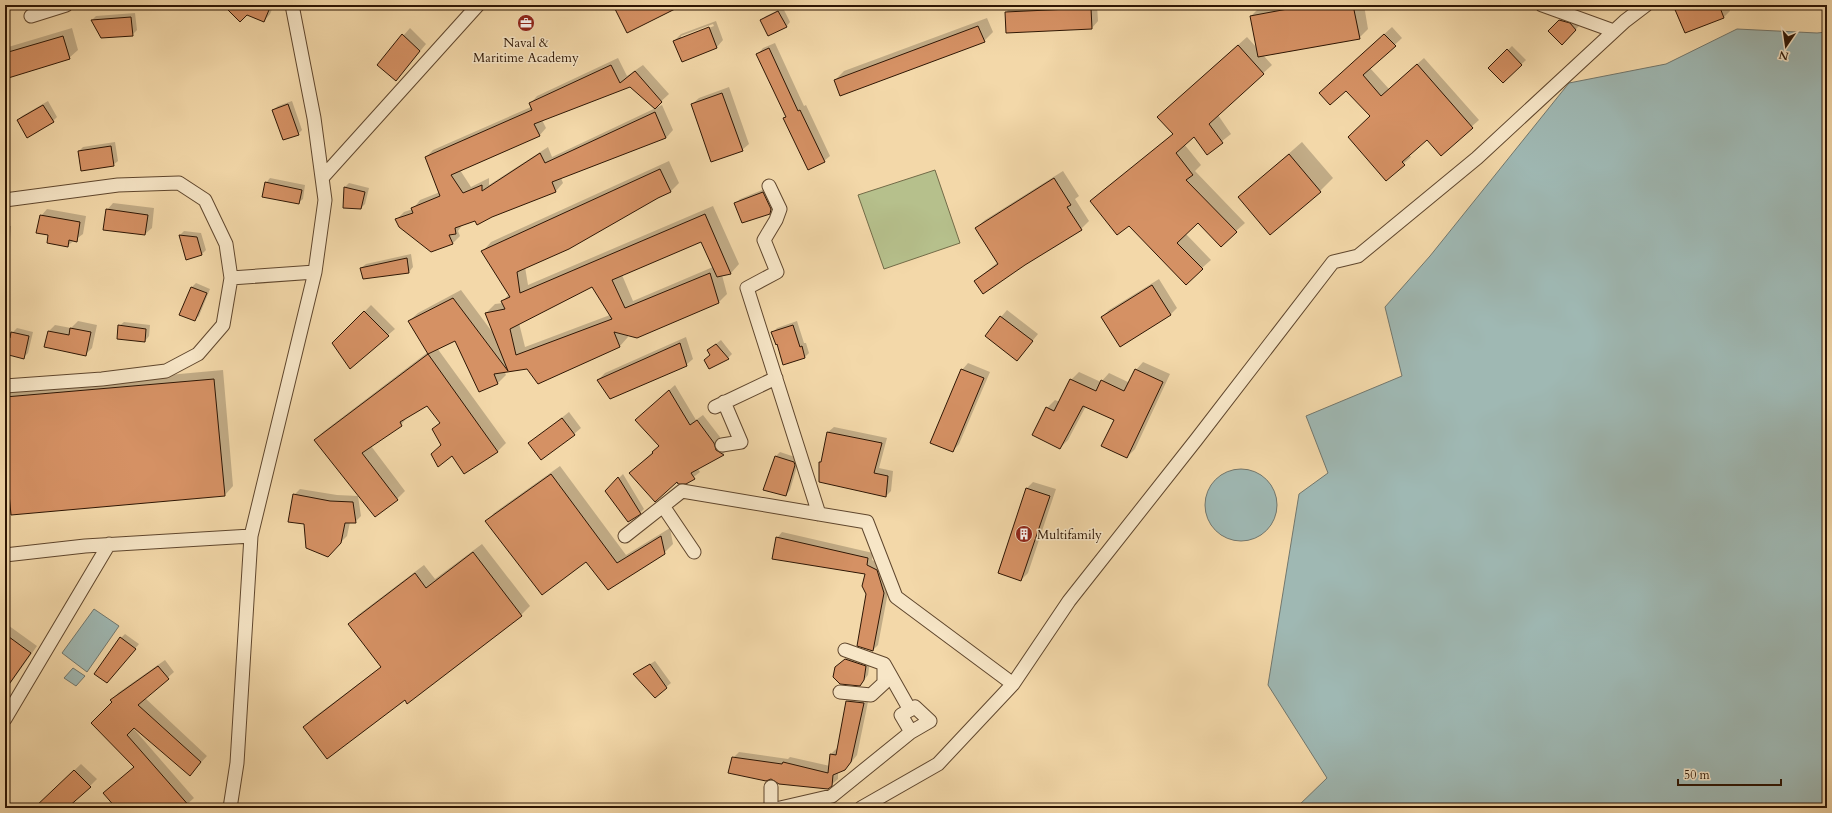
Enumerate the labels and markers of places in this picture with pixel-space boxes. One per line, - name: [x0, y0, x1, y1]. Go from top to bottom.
- office icon: Naval & Maritime Academy: [516, 13, 536, 33]
- place label: Naval & Maritime Academy: [473, 34, 579, 67]
- building icon: Multifamily: [1014, 524, 1034, 544]
- place label: Multifamily: [1037, 526, 1102, 544]

